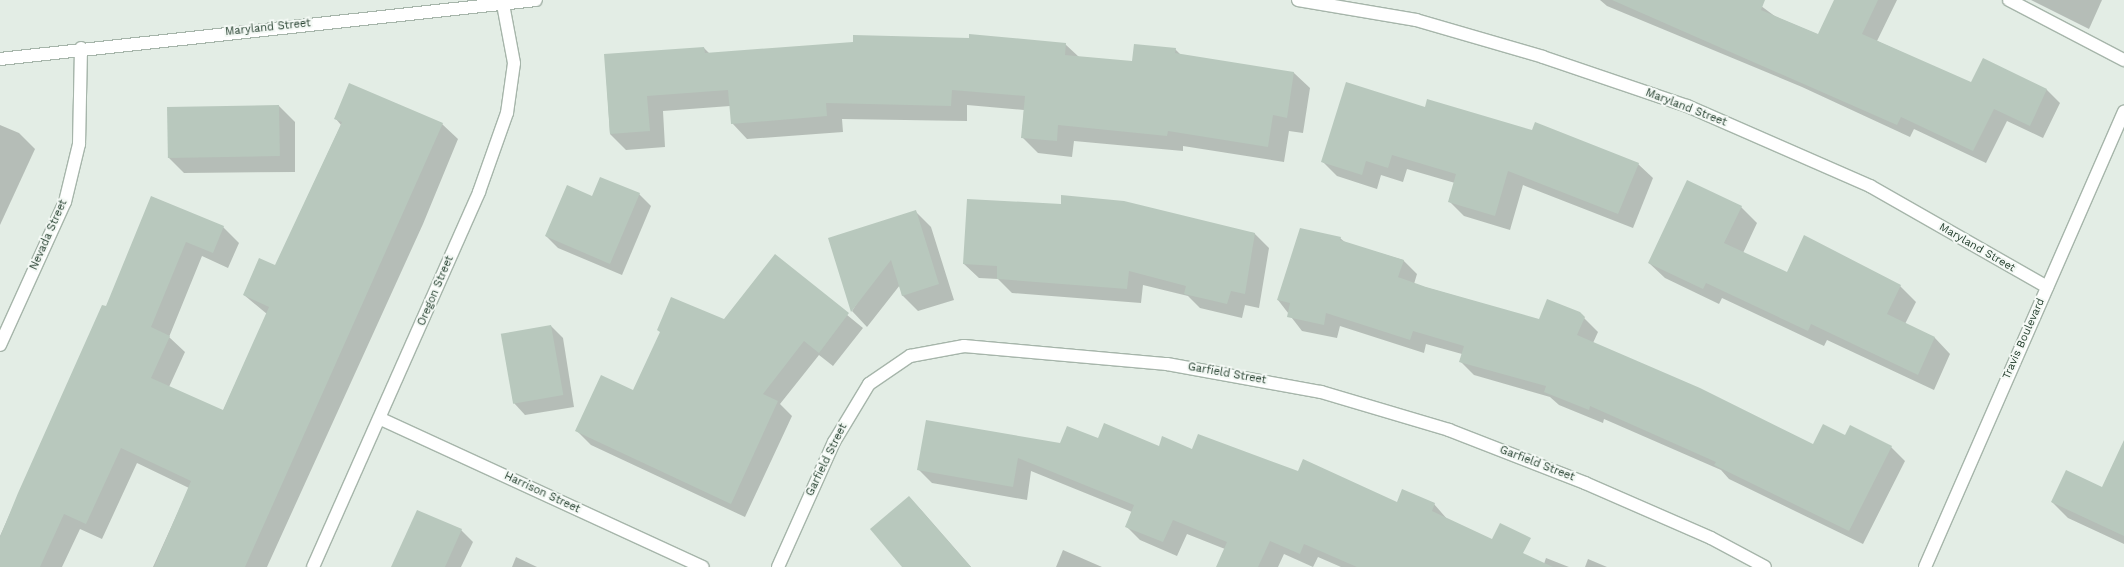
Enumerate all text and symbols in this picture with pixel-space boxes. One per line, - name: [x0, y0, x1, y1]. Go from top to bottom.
- street label: Maryland Street: [225, 17, 311, 39]
- street label: Maryland Street: [1644, 86, 1728, 130]
- street label: Nevada Street: [28, 198, 70, 272]
- street label: Maryland Street: [1937, 221, 2017, 275]
- street label: Oregon Street: [415, 254, 457, 328]
- street label: Travis Boulevard: [2000, 296, 2048, 382]
- street label: Garfield Street: [1187, 361, 1267, 387]
- street label: Garfield Street: [804, 421, 850, 499]
- street label: Garfield Street: [1498, 444, 1576, 484]
- street label: Harrison Street: [502, 470, 582, 516]

